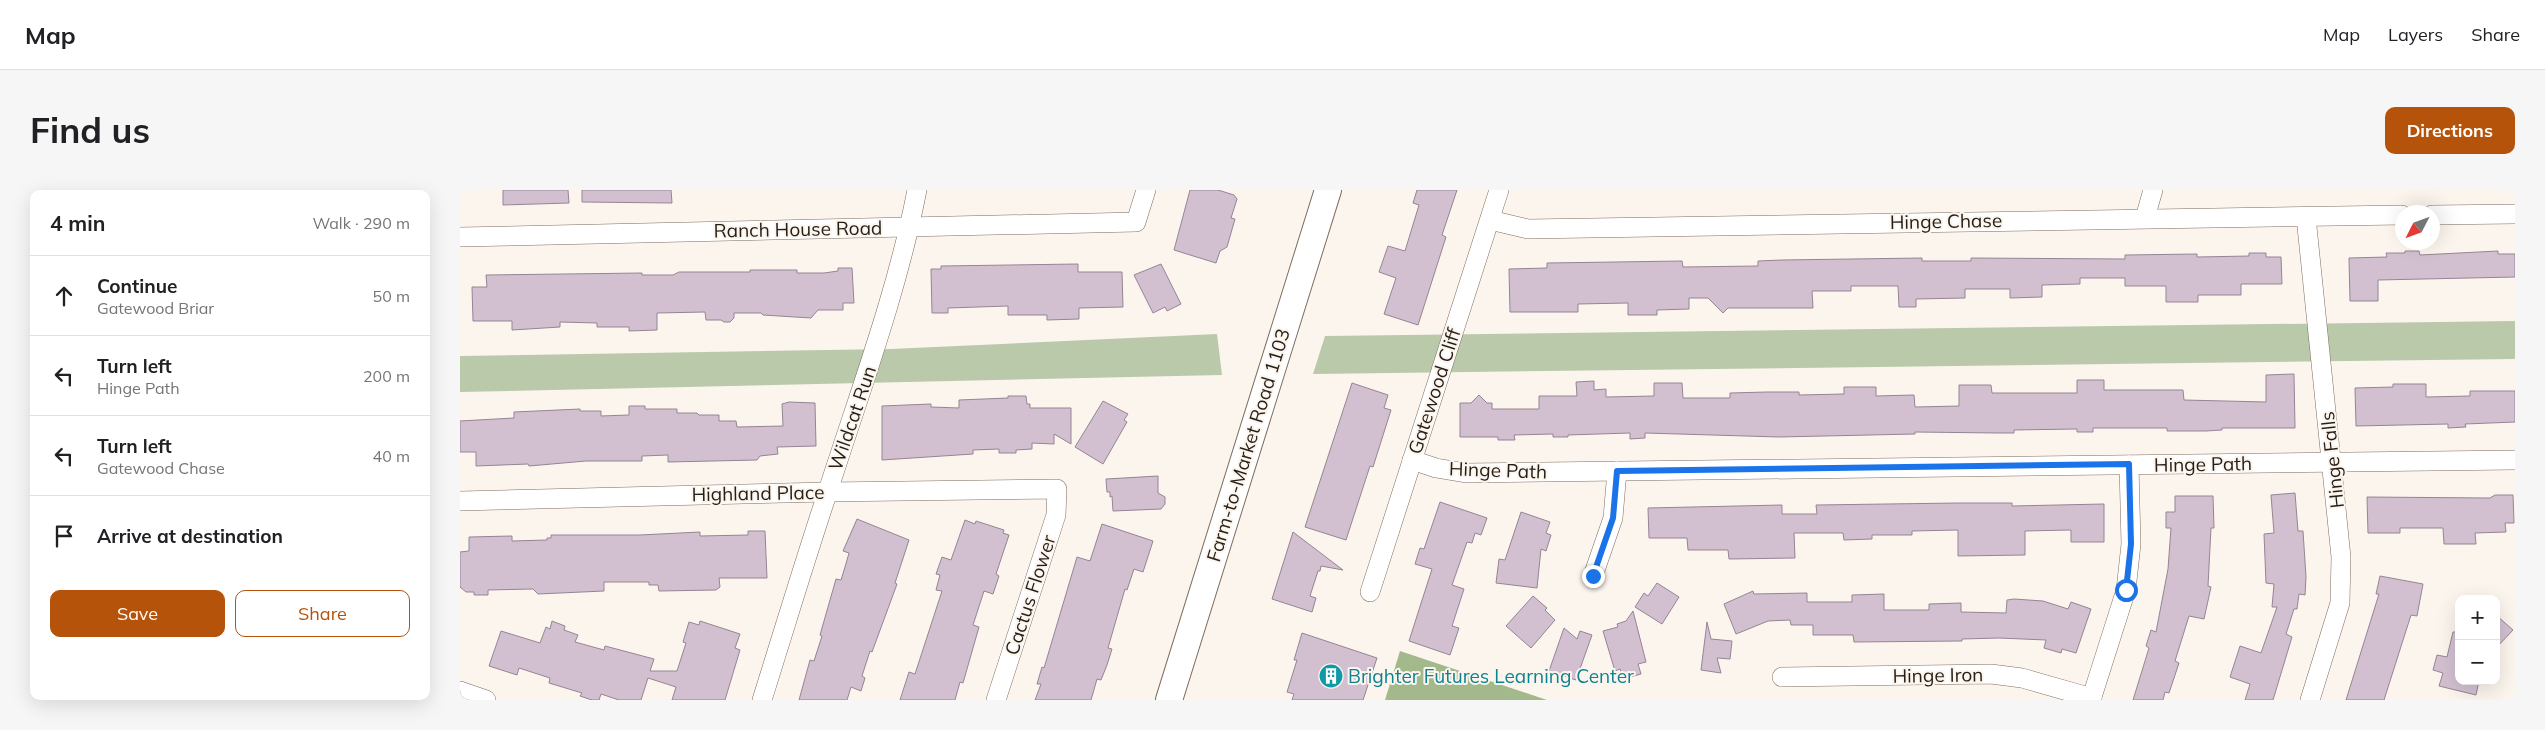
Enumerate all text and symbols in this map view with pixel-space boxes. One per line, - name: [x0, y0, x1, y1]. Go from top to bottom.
- text: Map: [25, 20, 76, 50]
- text: Map: [2323, 23, 2360, 46]
- text: Layers: [2388, 23, 2443, 46]
- text: Share: [2471, 23, 2520, 46]
- button: Directions: [2385, 107, 2515, 154]
- text: Find us: [30, 108, 150, 152]
- north arrow: [2395, 205, 2440, 250]
- street label: Hinge Chase: [1890, 208, 2002, 234]
- text: 4 min: [50, 210, 105, 236]
- text: Walk · 290 m: [312, 213, 410, 233]
- street label: Ranch House Road: [713, 216, 883, 242]
- text: Continue: [97, 274, 177, 298]
- icon: ahead: [50, 282, 78, 310]
- text: 50 m: [373, 286, 410, 306]
- text: Gatewood Briar: [97, 298, 214, 318]
- street label: Gatewood Cliff: [1402, 324, 1466, 457]
- street label: Farm-to-Market Road 1103: [1201, 326, 1295, 564]
- text: Turn left: [97, 354, 172, 378]
- icon: left: [50, 362, 78, 390]
- street label: Wildcat Run: [823, 362, 881, 474]
- text: 200 m: [363, 366, 410, 386]
- text: Hinge Path: [97, 378, 180, 398]
- street label: Hinge Falls: [2315, 410, 2349, 510]
- text: Turn left: [97, 434, 172, 458]
- icon: left: [50, 442, 78, 470]
- text: 40 m: [373, 446, 410, 466]
- street label: Hinge Path: [2154, 451, 2252, 477]
- street label: Hinge Path: [1449, 456, 1547, 484]
- text: Gatewood Chase: [97, 458, 225, 478]
- street label: Highland Place: [691, 480, 825, 506]
- icon: arrive: [50, 522, 78, 550]
- text: Arrive at destination: [97, 524, 283, 548]
- street label: Cactus Flower: [999, 532, 1061, 658]
- route end: [1582, 565, 1605, 588]
- route start: [2115, 579, 2138, 602]
- button: Save: [50, 590, 225, 637]
- button: Share: [235, 590, 410, 637]
- map controls: [2455, 595, 2500, 685]
- button: +: [2455, 595, 2500, 640]
- button: −: [2455, 640, 2500, 685]
- street label: Hinge Iron: [1892, 662, 1984, 688]
- building icon: Brighter Futures Learning Center: [1318, 663, 1344, 689]
- place label: Brighter Futures Learning Center: [1348, 664, 1634, 688]

